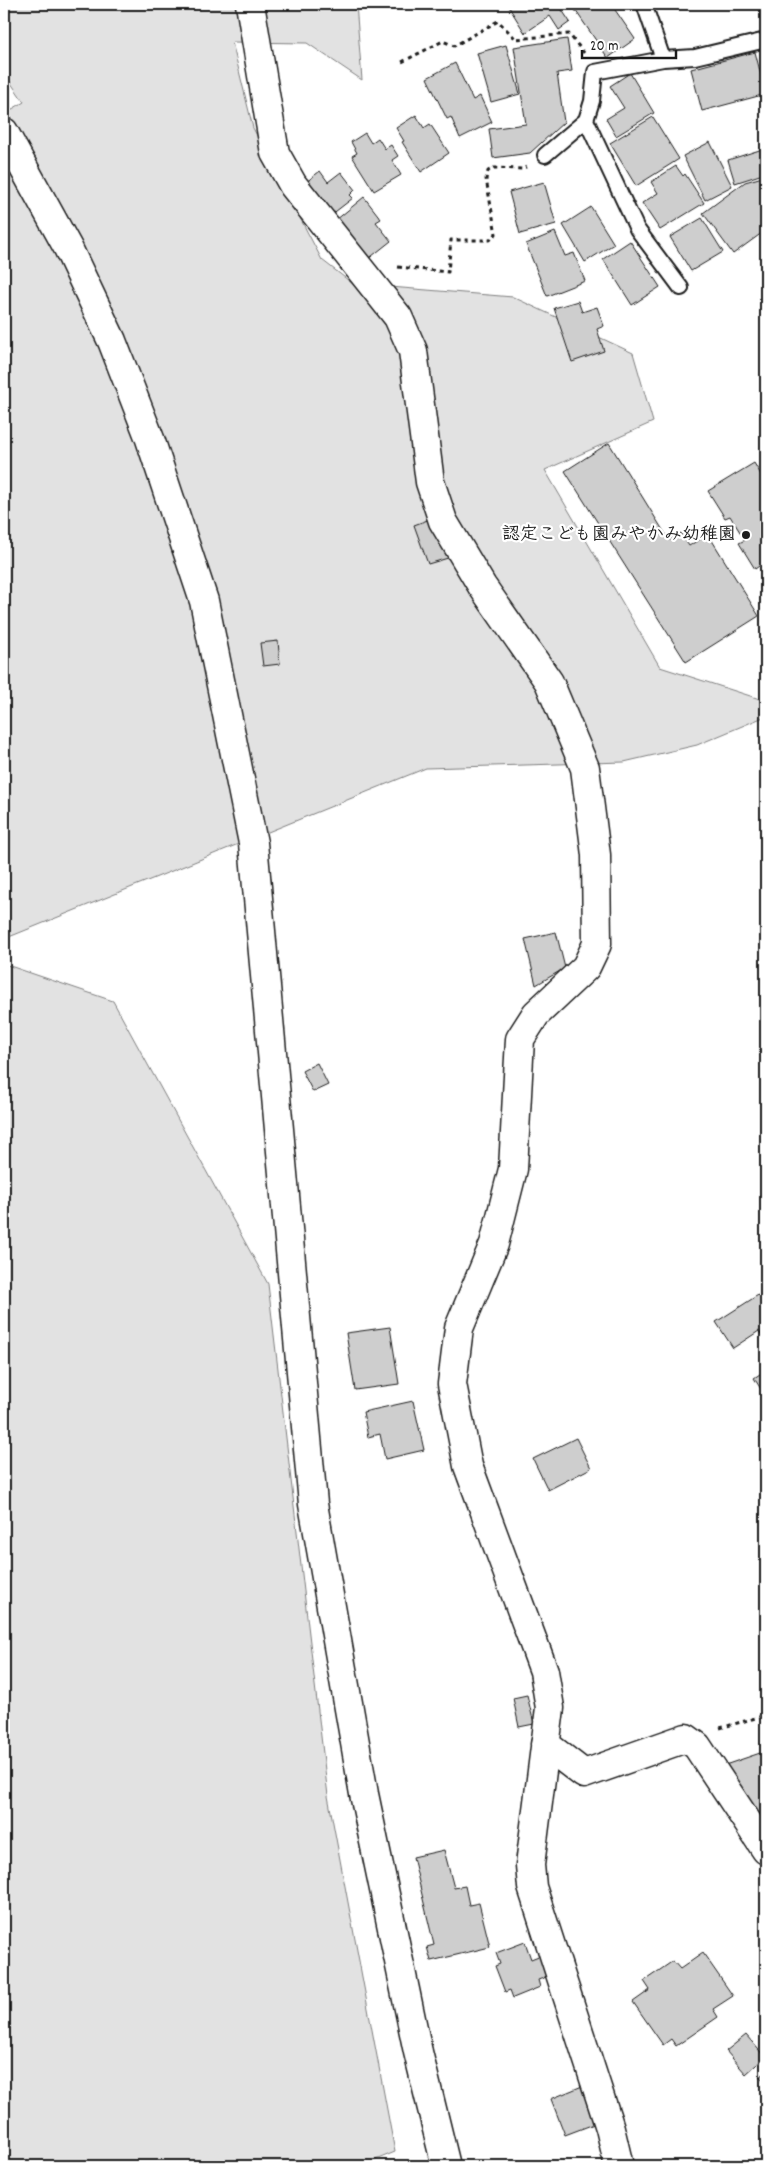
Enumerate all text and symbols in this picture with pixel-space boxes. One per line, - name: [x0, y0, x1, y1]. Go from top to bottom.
- scale bar: [582, 28, 676, 60]
- text: 20 m: [590, 36, 618, 58]
- place label: 認定こども園みやかみ幼稚園: [502, 523, 736, 548]
- marker: 認定こども園みやかみ幼稚園: [740, 529, 752, 541]

